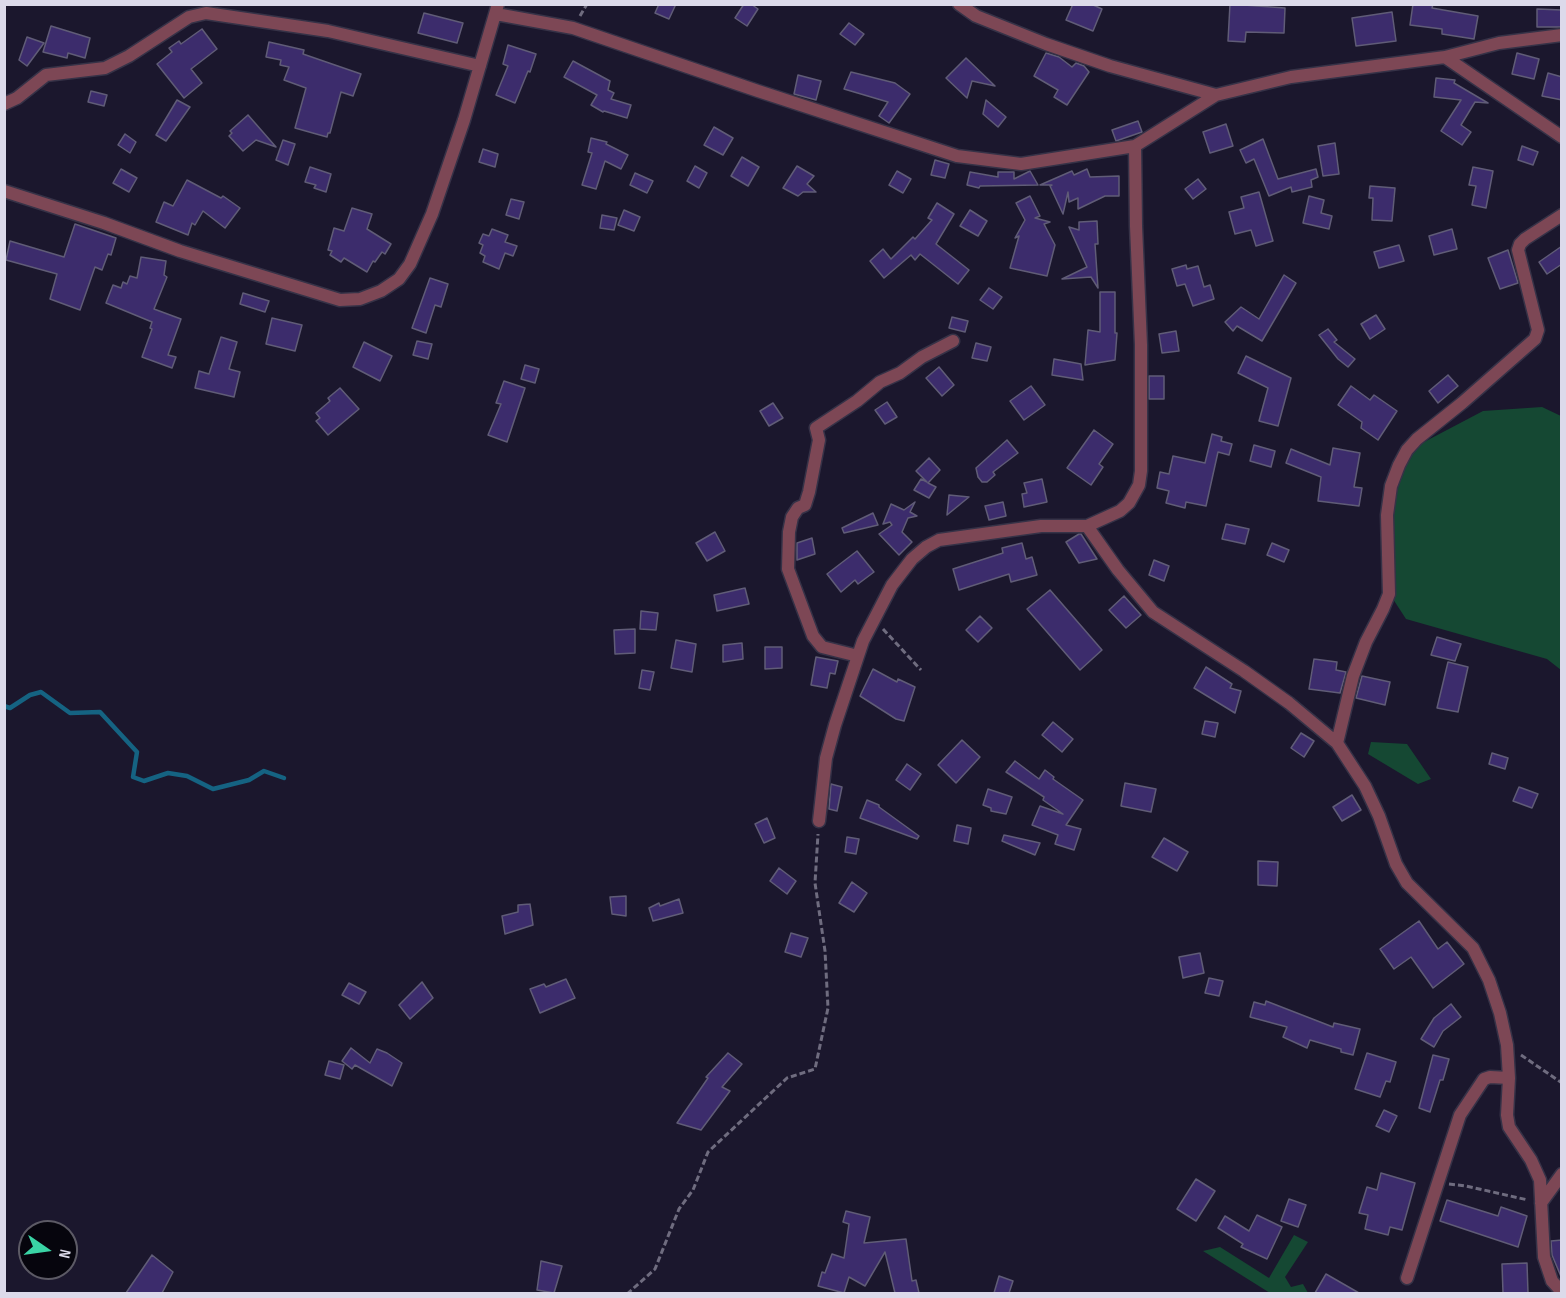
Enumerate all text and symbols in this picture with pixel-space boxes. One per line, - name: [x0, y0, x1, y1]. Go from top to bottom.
- north arrow: [18, 1220, 78, 1280]
- text: N: [54, 1247, 74, 1260]

